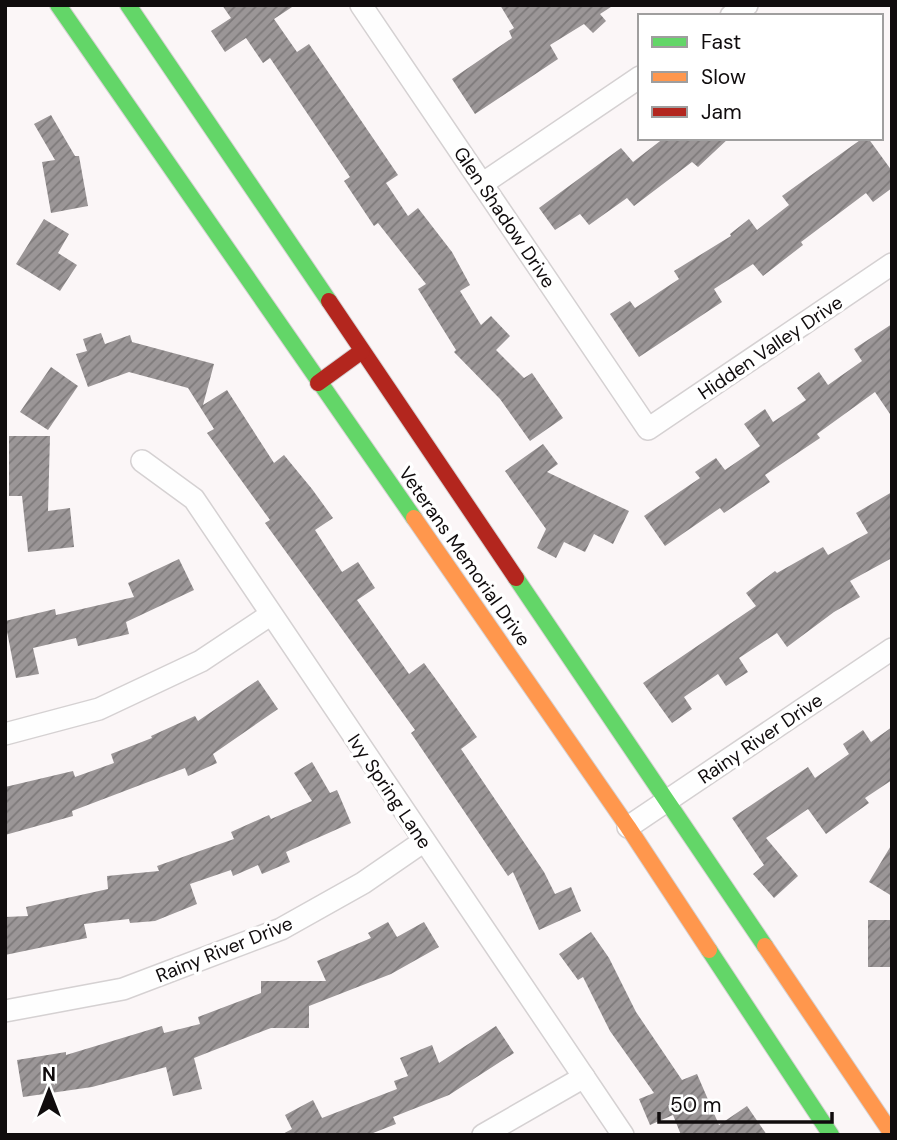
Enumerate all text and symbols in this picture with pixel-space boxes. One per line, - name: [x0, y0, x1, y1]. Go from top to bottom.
- legend: [638, 14, 883, 140]
- text: Fast: [701, 28, 741, 56]
- text: Slow: [701, 63, 746, 91]
- text: Jam: [701, 98, 742, 126]
- street label: Glen Shadow Drive: [448, 142, 561, 293]
- street label: Hidden Valley Drive: [693, 290, 848, 405]
- street label: Veterans Memorial Drive: [393, 461, 536, 651]
- street label: Rainy River Drive: [693, 687, 828, 789]
- street label: Ivy Spring Lane: [342, 729, 437, 853]
- street label: Rainy River Drive: [152, 911, 296, 988]
- north arrow: [14, 1056, 84, 1126]
- text: N: [42, 1062, 56, 1087]
- scale bar: [659, 1080, 832, 1124]
- text: 50 m: [670, 1091, 721, 1119]

